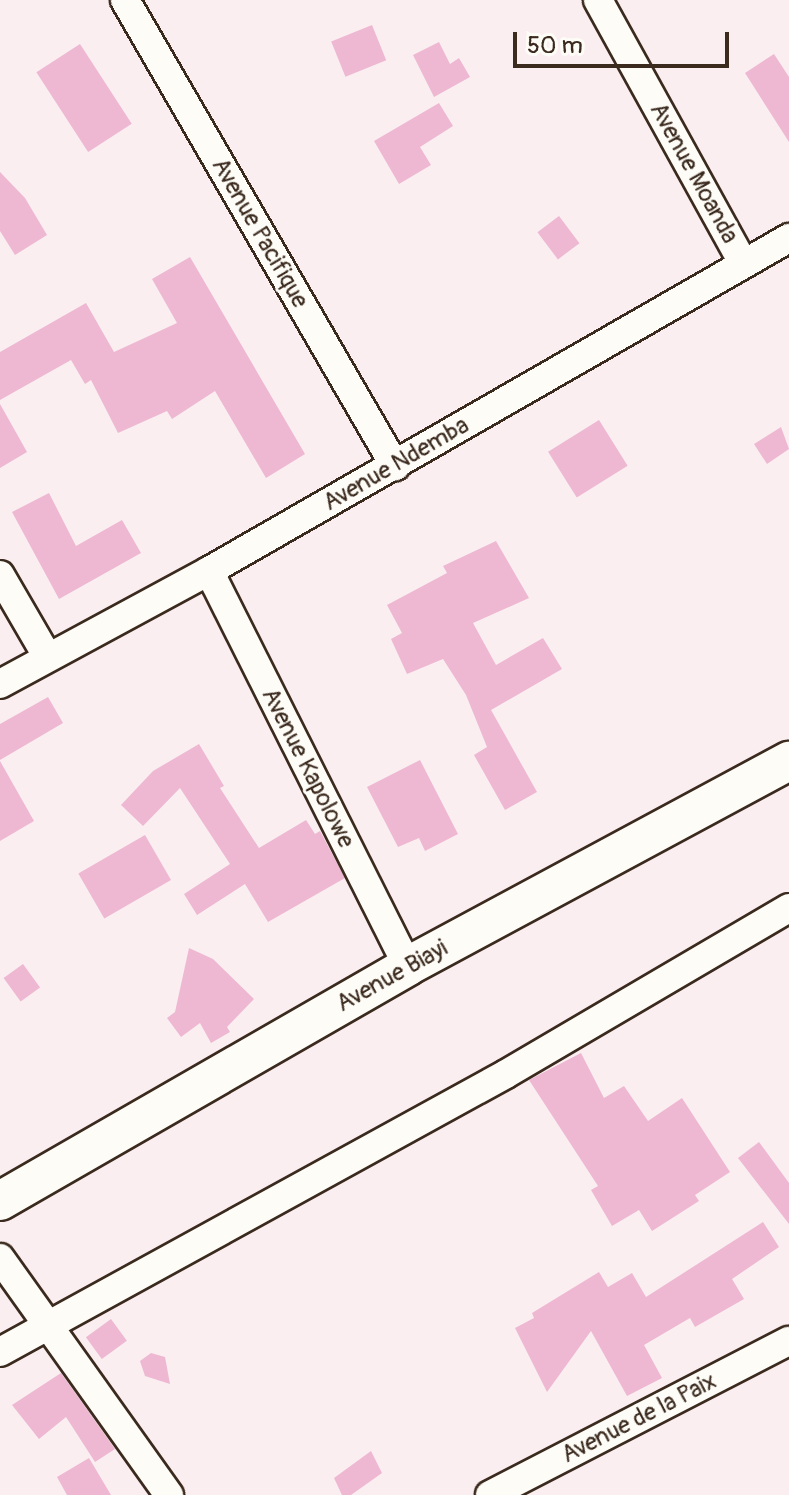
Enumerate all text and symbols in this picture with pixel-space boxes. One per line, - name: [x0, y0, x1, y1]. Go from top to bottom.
- scale bar: [517, 16, 733, 66]
- text: 50 m: [527, 31, 583, 60]
- street label: Avenue Moanda: [644, 98, 744, 248]
- street label: Avenue Pacifique: [206, 153, 314, 313]
- street label: Avenue Ndemba: [318, 411, 474, 517]
- street label: Avenue Kapolowe: [255, 683, 361, 853]
- street label: Avenue Biayi: [331, 934, 453, 1018]
- street label: Avenue de la Paix: [557, 1367, 721, 1469]

